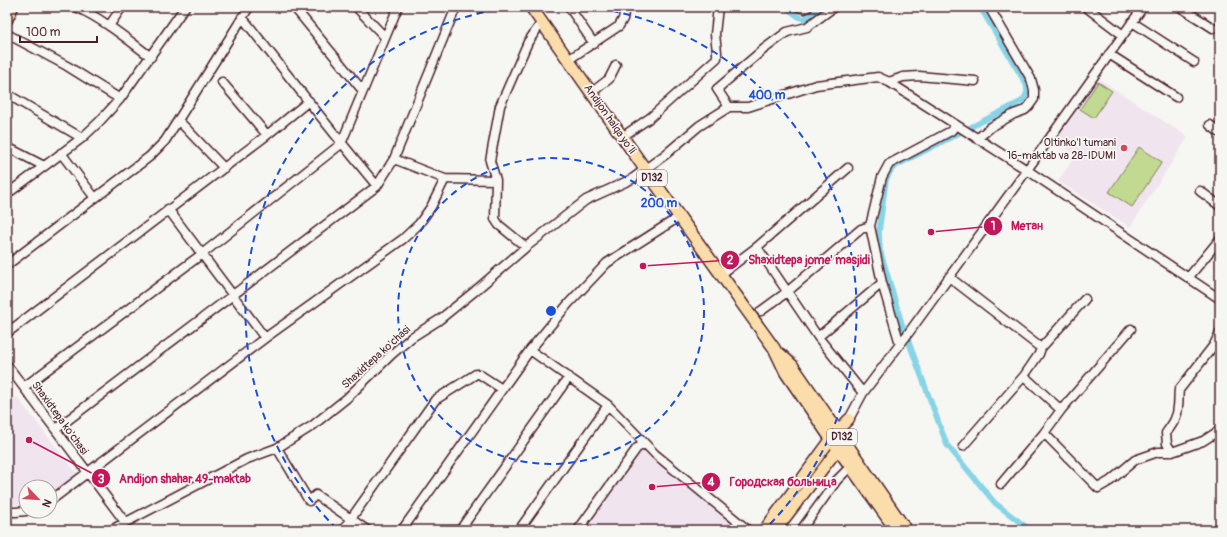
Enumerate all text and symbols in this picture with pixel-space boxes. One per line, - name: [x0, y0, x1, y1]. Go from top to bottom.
- scale bar: [20, 18, 97, 44]
- text: 100 m: [26, 25, 61, 40]
- street label: Andijon halqa yo‘li: [581, 82, 639, 156]
- text: 400 m: [748, 88, 786, 103]
- place label: Oltinko'l tumani 16-maktab va 28-IDUMI: [1007, 136, 1116, 162]
- marker: Oltinko'l tumani 16-maktab va 28-IDUMI: [1119, 143, 1129, 153]
- road number: D132: [637, 170, 667, 186]
- text: 200 m: [641, 196, 678, 211]
- callout: Метан: [983, 214, 1051, 238]
- text: 1: [991, 219, 995, 234]
- text: Метан: [1011, 219, 1043, 234]
- callout: Shaxidtepa jome' masjidi: [720, 248, 878, 272]
- text: 2: [727, 253, 734, 268]
- text: Shaxidtepa jome' masjidi: [748, 253, 870, 268]
- centre of rings: [544, 304, 558, 318]
- street label: Shaxidtepa ko'chasi: [339, 323, 413, 391]
- street label: Shaxidtepa ko'chasi: [29, 379, 91, 457]
- road number: D132: [827, 429, 857, 445]
- callout: Andijon shahar 49-maktab: [91, 466, 259, 490]
- callout: Городская больница: [701, 470, 844, 494]
- text: 3: [98, 472, 105, 487]
- text: Andijon shahar 49-maktab: [119, 472, 251, 487]
- text: 4: [707, 475, 715, 490]
- text: Городская больница: [729, 475, 837, 490]
- north arrow: [18, 479, 58, 519]
- text: N: [39, 497, 54, 510]

